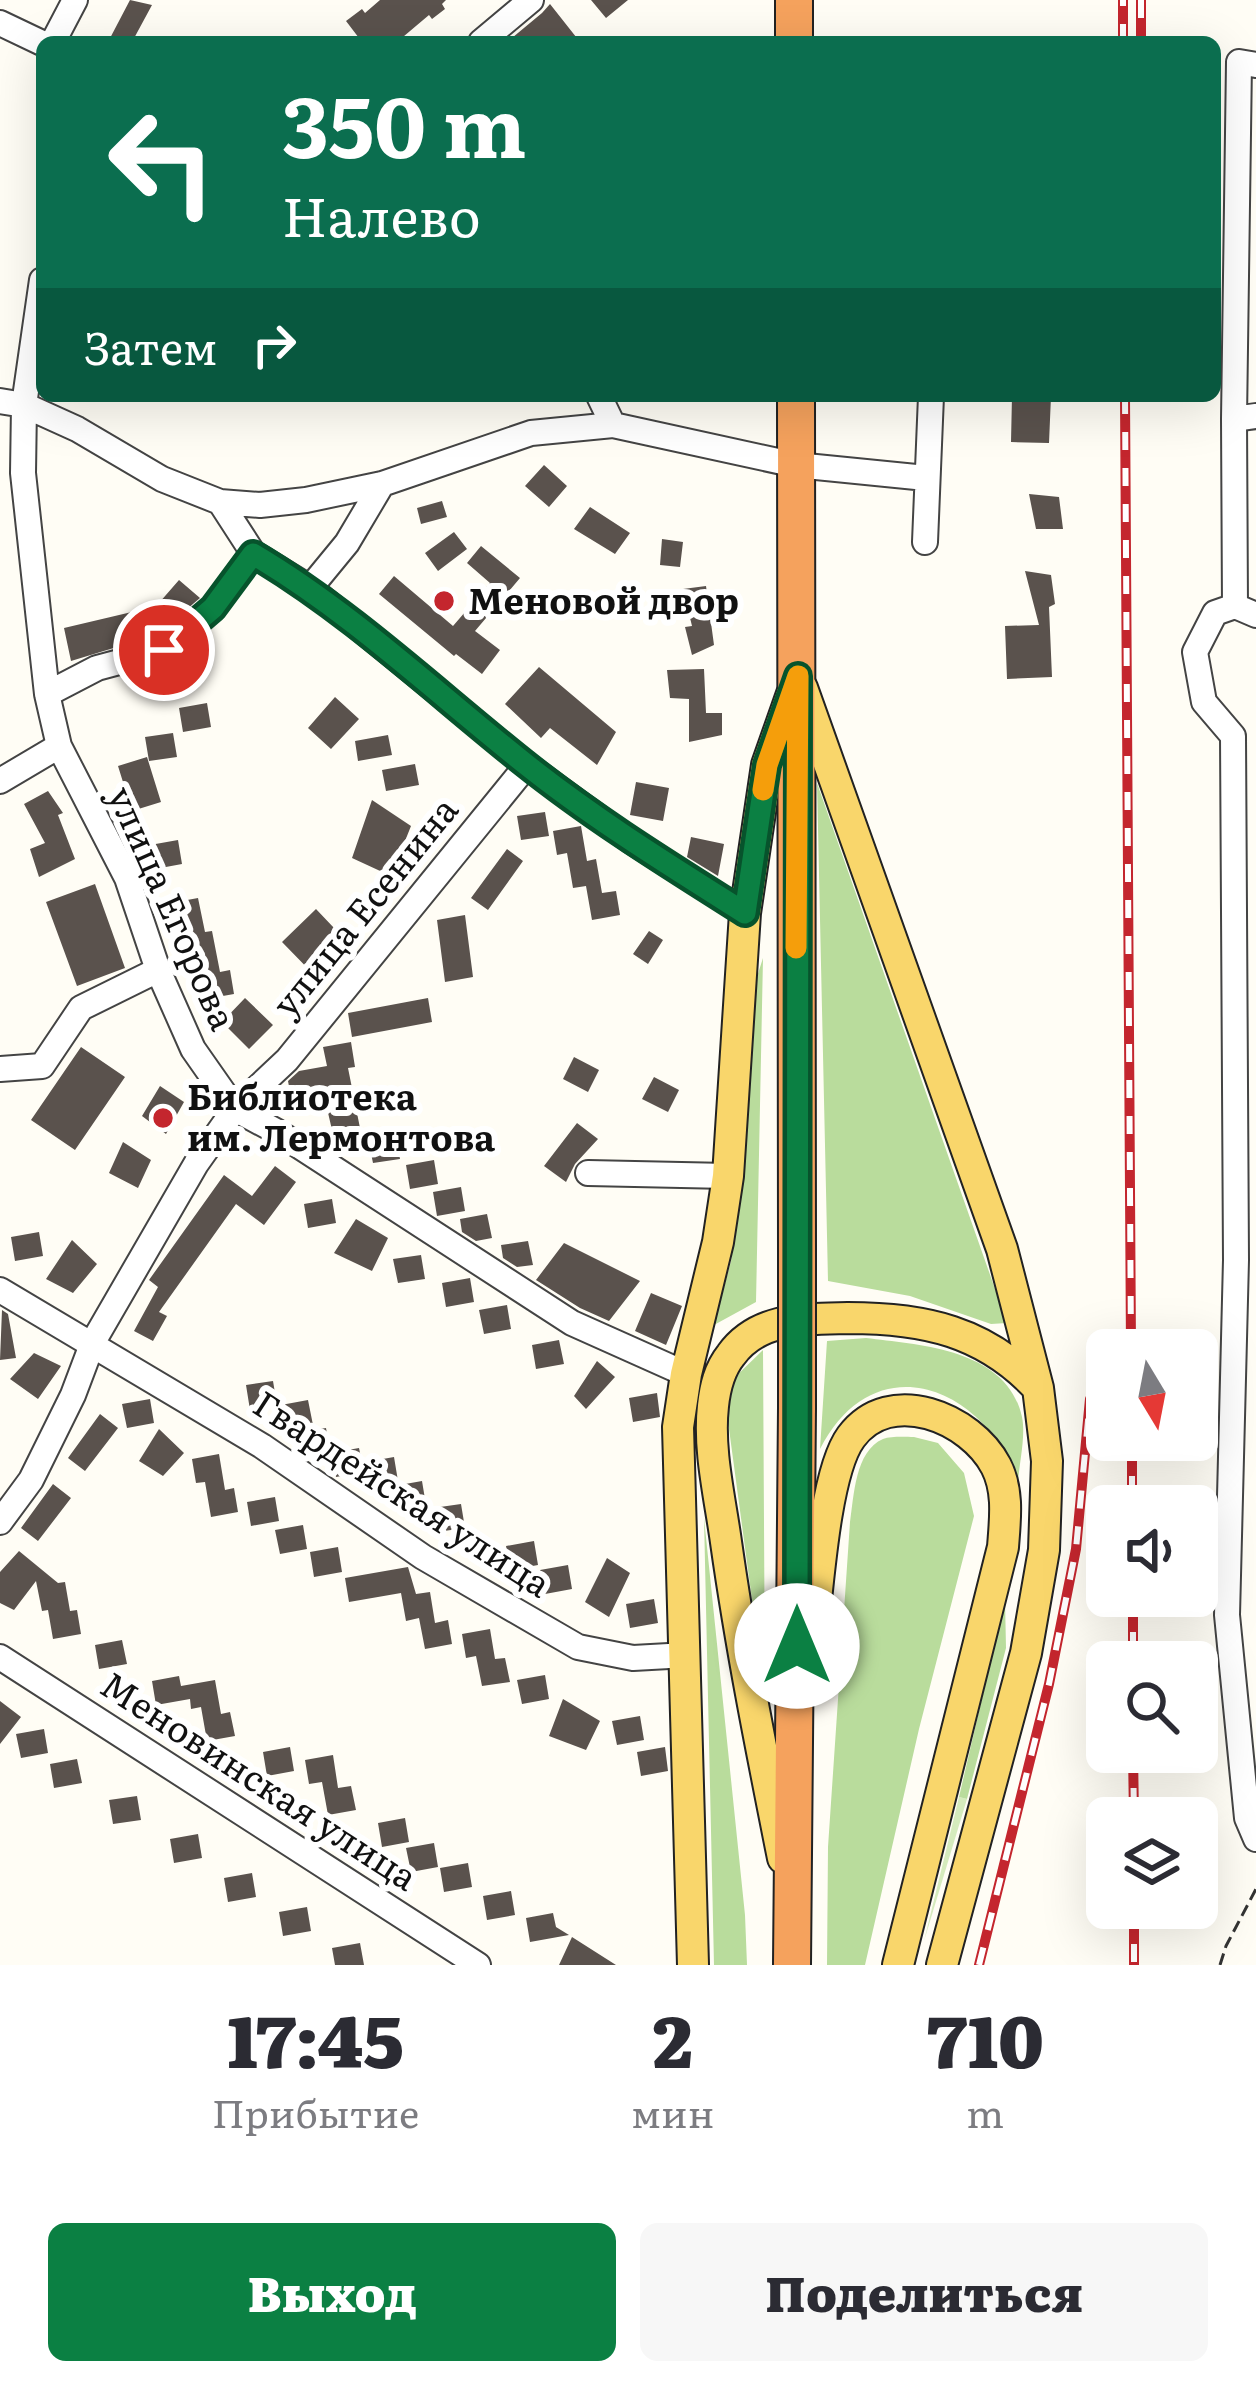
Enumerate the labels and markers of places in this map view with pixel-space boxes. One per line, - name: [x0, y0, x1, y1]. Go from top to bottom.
- place label: Меновой двор: [468, 572, 739, 625]
- marker: Меновой двор: [431, 588, 457, 614]
- pin: [113, 599, 215, 701]
- place label: Библиотека им. Лермонтова: [187, 1068, 495, 1162]
- marker: Библиотека им. Лермонтова: [150, 1105, 176, 1131]

